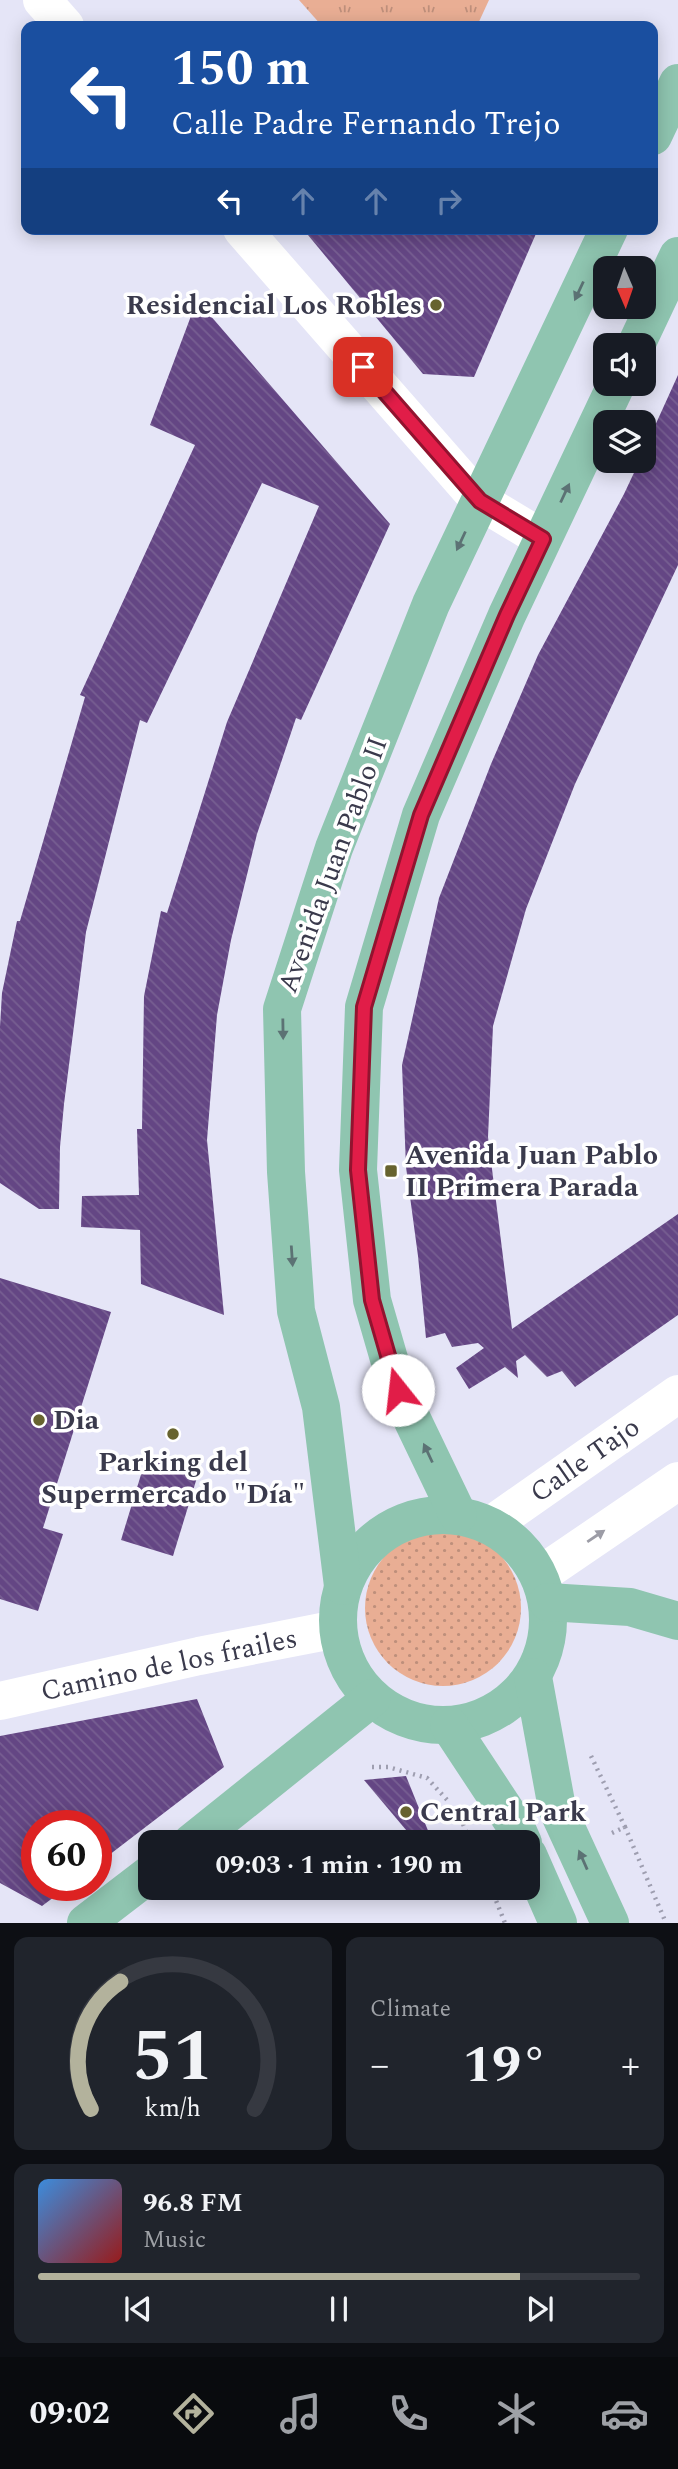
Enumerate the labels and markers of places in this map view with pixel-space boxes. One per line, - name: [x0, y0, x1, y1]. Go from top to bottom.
- place label: Residencial Los Robles: [126, 284, 422, 327]
- marker: Residencial Los Robles: [428, 297, 444, 313]
- pin: [333, 337, 393, 397]
- place label: Avenida Juan Pablo II Primera Parada: [405, 1134, 658, 1209]
- marker: Avenida Juan Pablo II Primera Parada: [383, 1163, 399, 1179]
- place label: Dia: [53, 1399, 100, 1442]
- marker: Dia: [31, 1412, 47, 1428]
- marker: Parking del Supermercado "Día": [165, 1426, 181, 1442]
- place label: Parking del Supermercado "Día": [41, 1441, 305, 1516]
- place label: Central Park: [420, 1791, 587, 1834]
- marker: Central Park: [398, 1804, 414, 1820]

